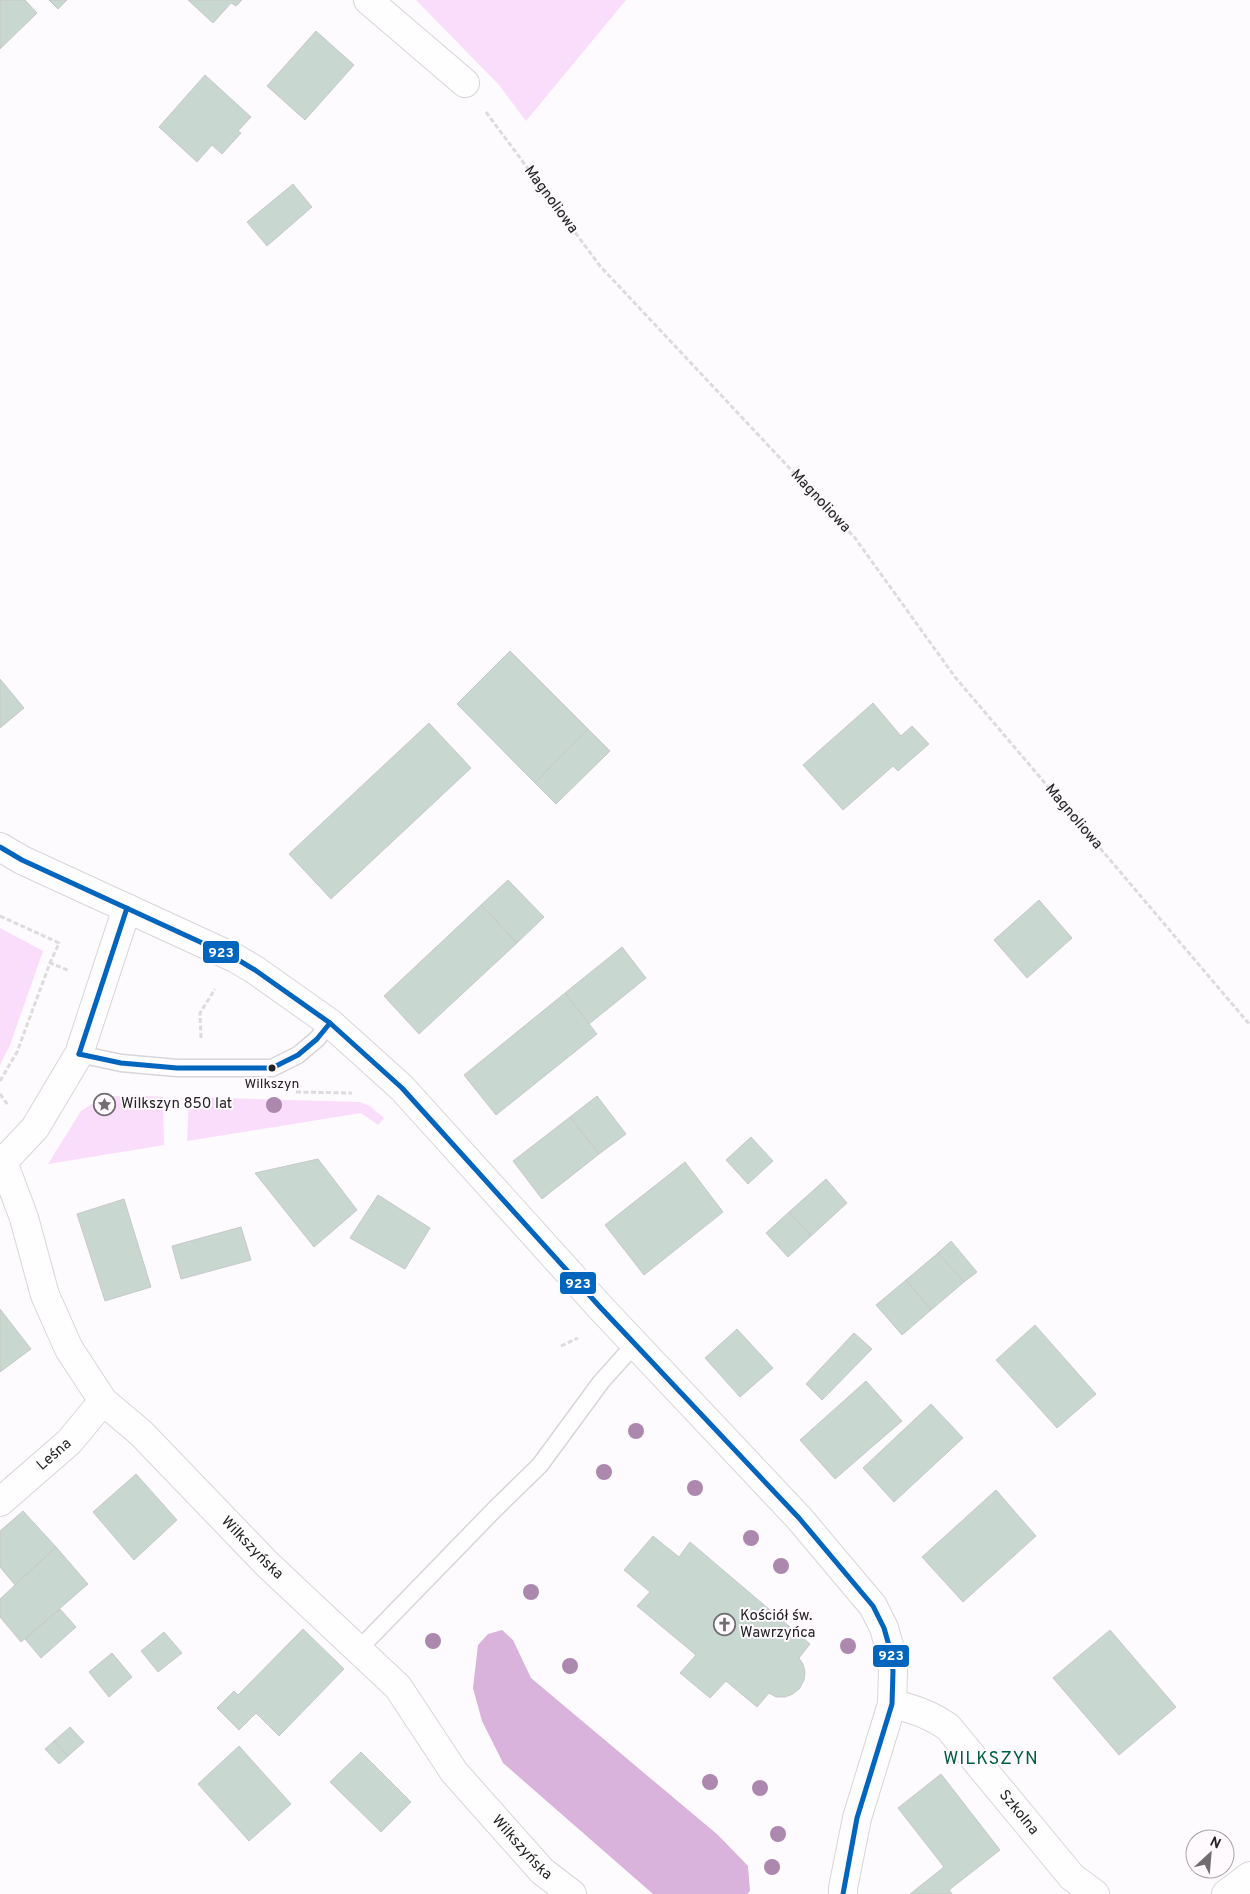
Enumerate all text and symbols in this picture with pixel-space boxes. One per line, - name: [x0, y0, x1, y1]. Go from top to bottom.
- street label: Magnoliowa: [519, 162, 582, 237]
- street label: Magnoliowa: [786, 466, 855, 537]
- street label: Magnoliowa: [1040, 780, 1107, 853]
- line badge: 923: [202, 940, 240, 964]
- text: 923: [208, 945, 234, 962]
- marker: Wilkszyn: [267, 1063, 277, 1073]
- place label: Wilkszyn: [245, 1076, 299, 1093]
- place icon: Wilkszyn 850 lat: [93, 1092, 117, 1116]
- place label: Wilkszyn 850 lat: [121, 1095, 232, 1114]
- line badge: 923: [559, 1271, 597, 1295]
- text: 923: [565, 1276, 591, 1293]
- street label: Leśna: [33, 1434, 76, 1475]
- street label: Wilkszyńska: [217, 1512, 287, 1584]
- place label: Kościół św. Wawrzyńca: [740, 1607, 816, 1643]
- church icon: Kościół św. Wawrzyńca: [712, 1613, 736, 1637]
- line badge: 923: [872, 1644, 910, 1668]
- text: 923: [878, 1648, 904, 1665]
- district label: WILKSZYN: [943, 1748, 1039, 1771]
- street label: Szkolna: [995, 1786, 1043, 1839]
- street label: Wilkszyńska: [487, 1811, 556, 1885]
- north arrow: [1185, 1829, 1235, 1879]
- text: N: [1207, 1834, 1223, 1854]

